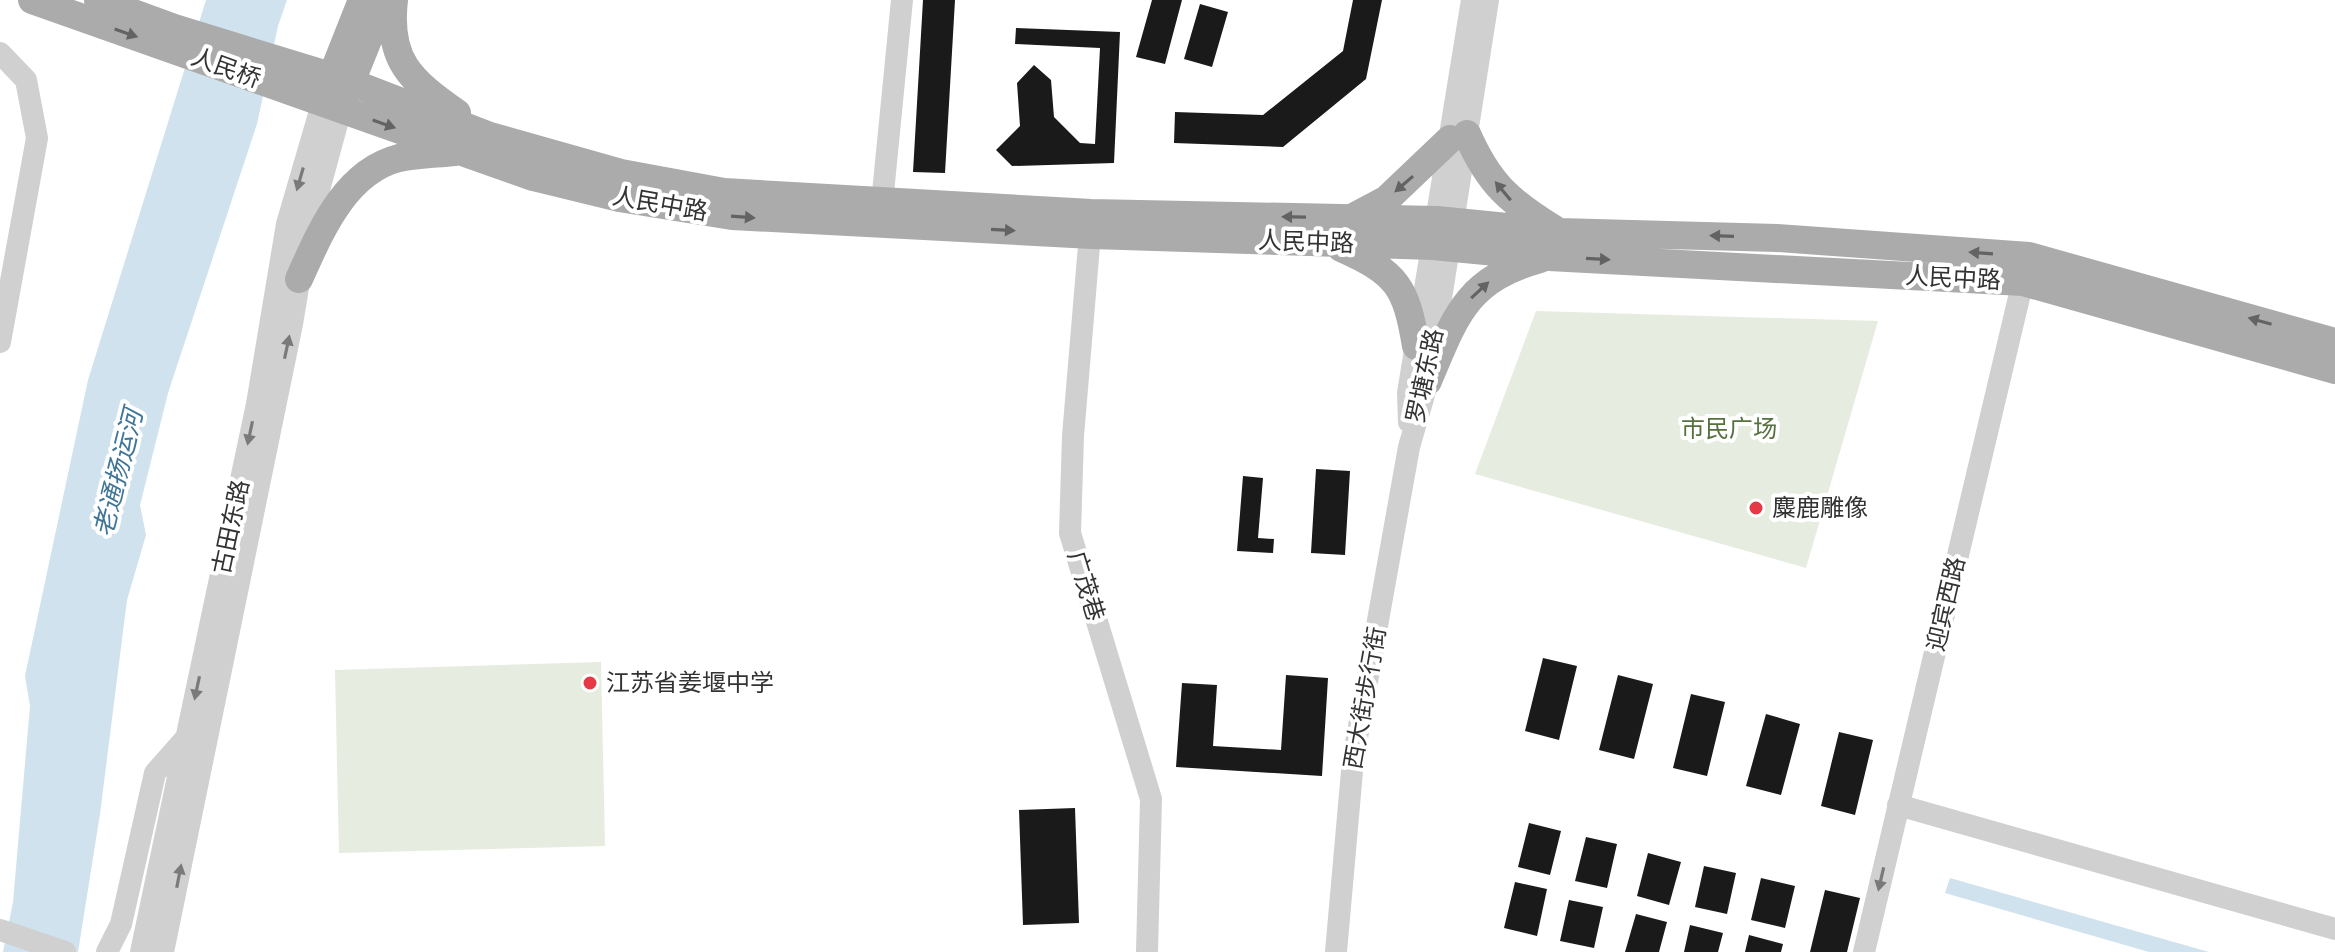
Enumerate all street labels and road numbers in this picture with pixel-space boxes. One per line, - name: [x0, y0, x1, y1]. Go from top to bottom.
- street label: 人民桥: [188, 41, 265, 93]
- street label: 人民中路: [610, 180, 710, 225]
- street label: 人民中路: [1258, 224, 1355, 257]
- street label: 人民中路: [1904, 260, 2002, 293]
- street label: 罗塘东路: [1399, 326, 1448, 426]
- street label: 古田东路: [205, 477, 254, 577]
- street label: 广茂巷: [1063, 547, 1112, 624]
- street label: 迎宾西路: [1920, 554, 1969, 654]
- street label: 西大街步行街: [1337, 624, 1390, 771]

